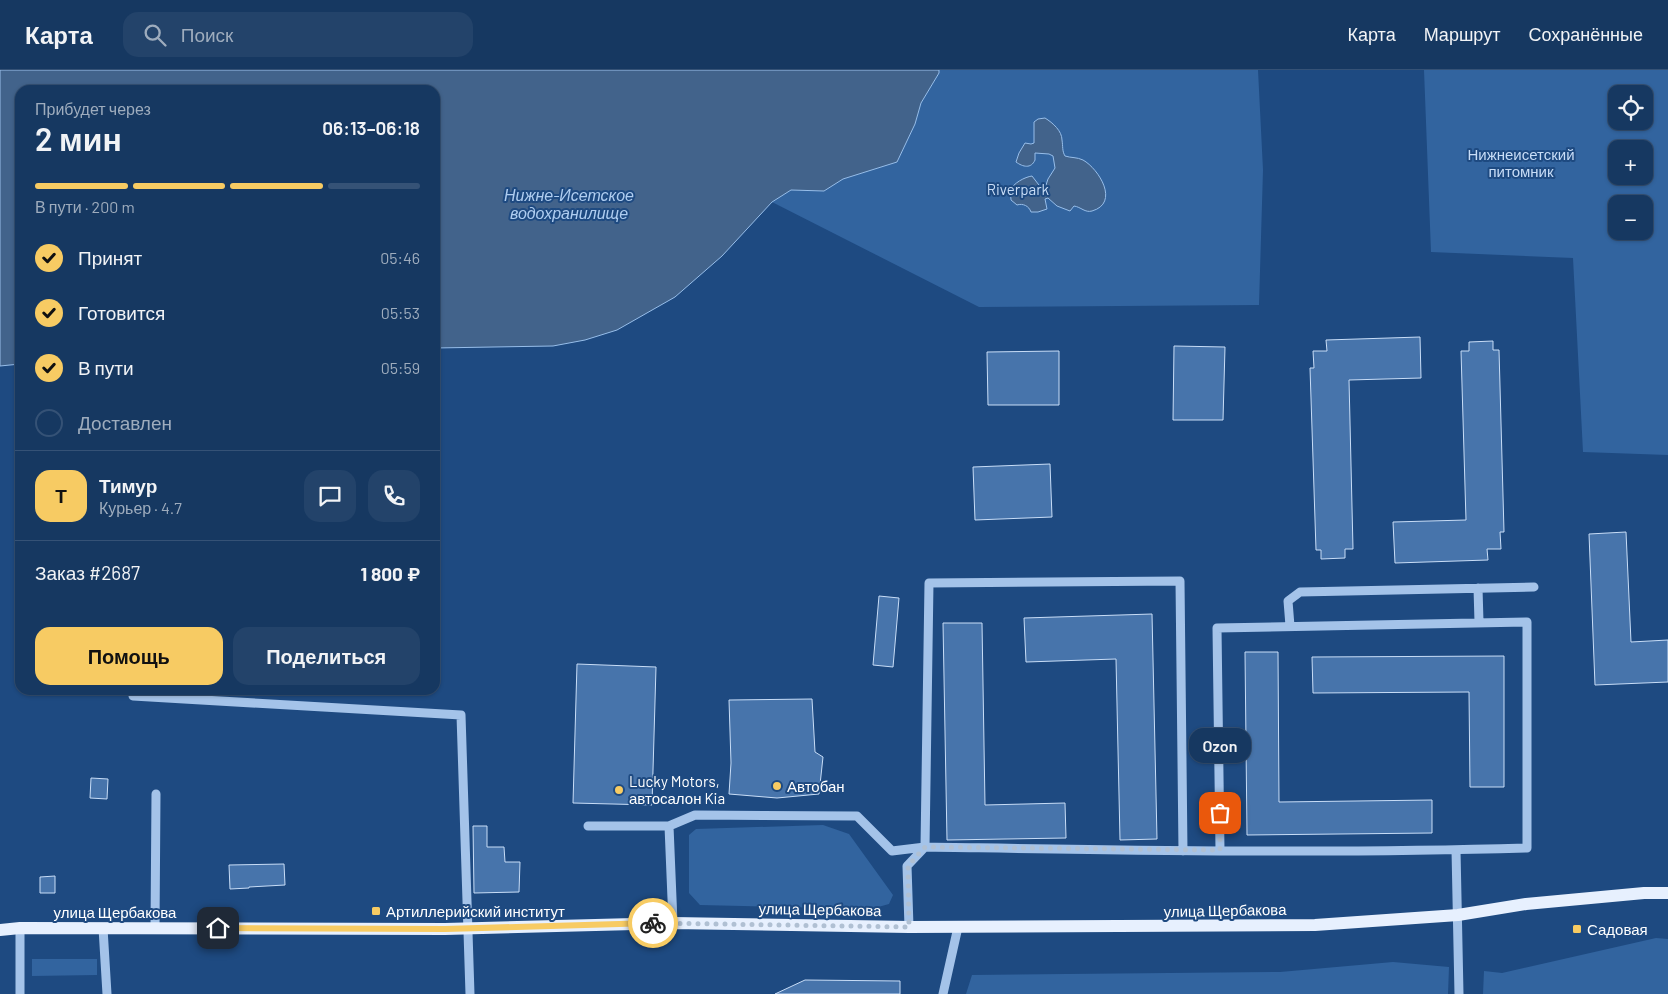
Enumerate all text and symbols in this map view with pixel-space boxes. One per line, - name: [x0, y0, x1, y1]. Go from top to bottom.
- search box: [123, 12, 473, 57]
- text: Карта: [25, 20, 93, 49]
- icon: search: [141, 21, 169, 49]
- text: Поиск: [181, 23, 233, 46]
- text: Карта: [1348, 23, 1396, 45]
- text: Маршрут: [1424, 23, 1500, 45]
- text: Сохранённые: [1528, 23, 1643, 45]
- map controls: [1608, 85, 1653, 240]
- button: locate: [1608, 85, 1653, 130]
- text: Прибудет через: [35, 99, 151, 118]
- text: 06:13–06:18: [322, 116, 420, 139]
- text: 2 мин: [35, 119, 122, 157]
- button: +: [1608, 140, 1653, 185]
- park label: Нижнеисетский питомник: [1467, 145, 1575, 180]
- park label: Riverpark: [987, 180, 1050, 198]
- water label: Нижне-Исетское водохранилище: [504, 185, 634, 222]
- button: −: [1608, 195, 1653, 240]
- text: В пути · 200 m: [35, 197, 135, 216]
- icon: check: [35, 244, 63, 272]
- text: Принят: [78, 246, 142, 269]
- text: 05:46: [380, 248, 420, 267]
- icon: check: [35, 299, 63, 327]
- text: Готовится: [78, 301, 165, 324]
- text: 05:53: [381, 303, 420, 322]
- icon: check: [35, 354, 63, 382]
- text: В пути: [78, 356, 134, 379]
- text: 05:59: [381, 358, 420, 377]
- text: Доставлен: [78, 411, 172, 434]
- button: chat: [304, 470, 356, 522]
- button: phone: [368, 470, 420, 522]
- text: Тимур: [99, 474, 157, 497]
- text: Т: [55, 484, 67, 507]
- text: Курьер · 4.7: [99, 498, 182, 517]
- text: Заказ #2687: [35, 561, 140, 584]
- text: 1 800 ₽: [360, 562, 420, 585]
- button: Помощь: [35, 627, 223, 685]
- button: Поделиться: [233, 627, 420, 685]
- callout: Ozon: [1189, 728, 1251, 763]
- text: Ozon: [1203, 736, 1237, 755]
- place label: Lucky Motors, автосалон Kia: [629, 772, 725, 807]
- place label: Автобан: [787, 777, 845, 795]
- marker: Автобан: [771, 780, 783, 792]
- marker: Lucky Motors, автосалон Kia: [613, 784, 625, 796]
- pin: [1199, 792, 1241, 834]
- icon: bag: [1206, 799, 1234, 827]
- courier: [628, 898, 678, 948]
- street label: улица Щербакова: [758, 899, 882, 919]
- street label: улица Щербакова: [1163, 900, 1287, 920]
- place label: Артиллерийский институт: [386, 902, 565, 920]
- street label: улица Щербакова: [54, 903, 177, 921]
- marker: Артиллерийский институт: [370, 905, 382, 917]
- pin: [197, 907, 239, 949]
- icon: bike: [639, 909, 667, 937]
- icon: home: [204, 914, 232, 942]
- place label: Садовая: [1587, 920, 1648, 938]
- marker: Садовая: [1571, 923, 1583, 935]

